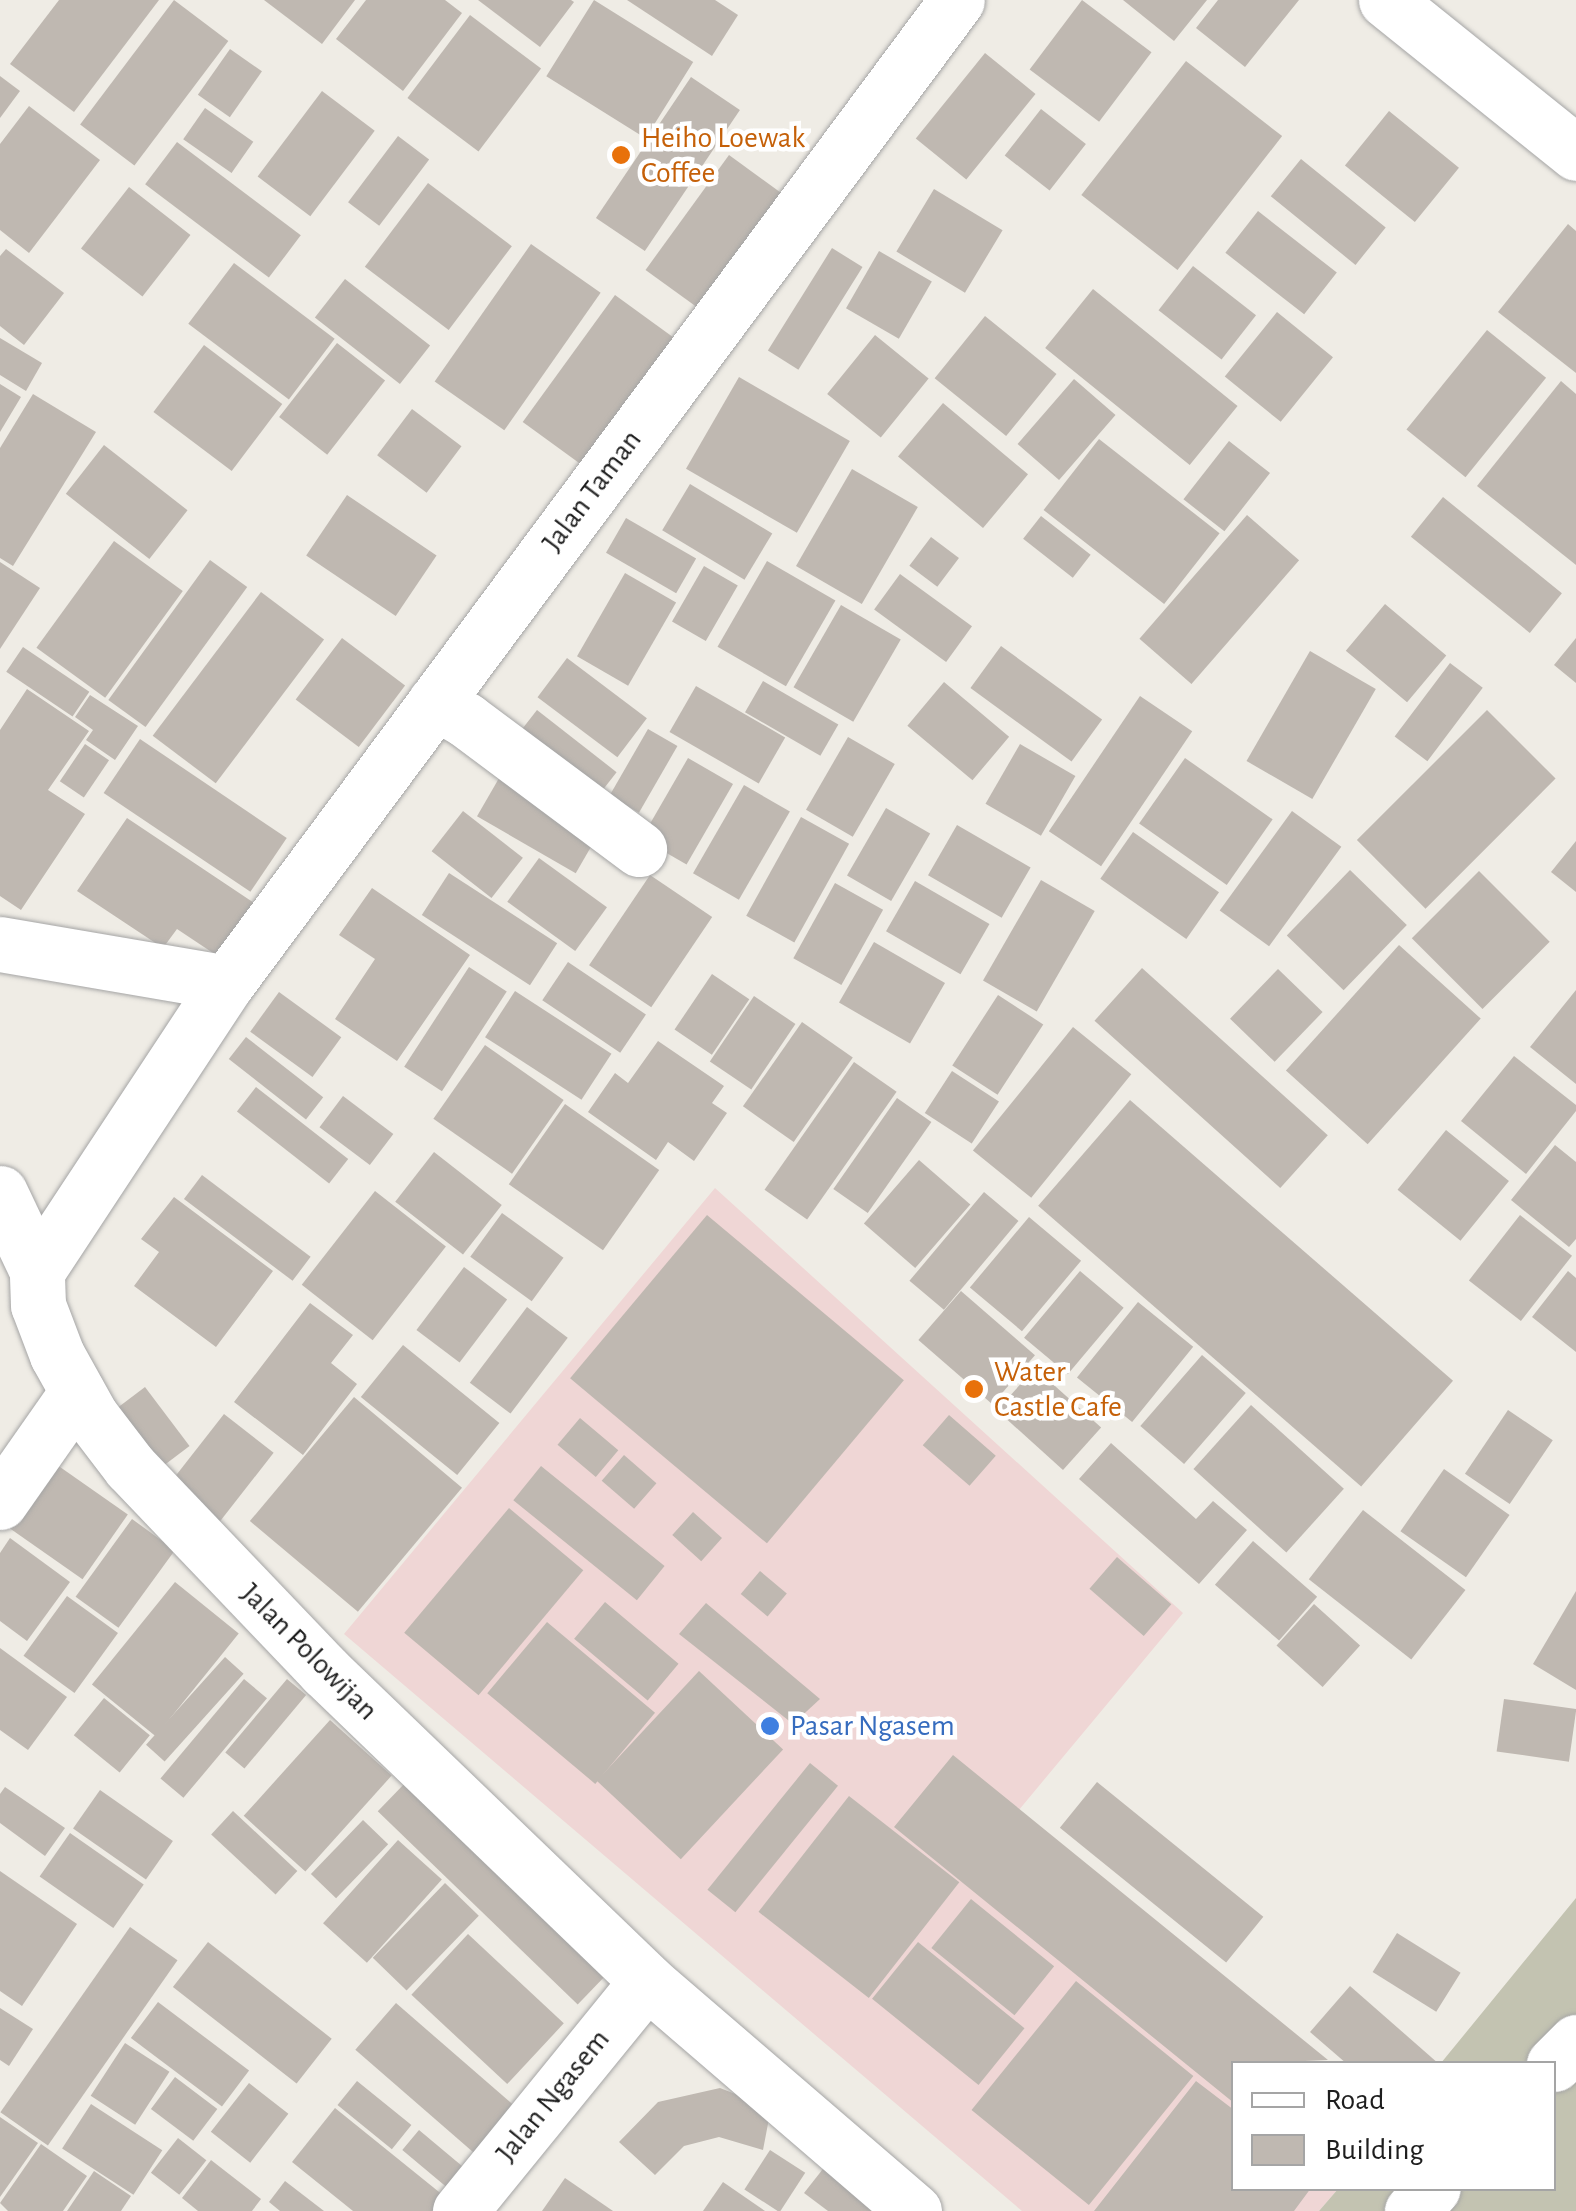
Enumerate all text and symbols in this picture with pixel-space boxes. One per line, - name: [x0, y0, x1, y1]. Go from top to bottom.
- place label: Heiho Loewak Coffee: [641, 120, 805, 190]
- marker: Heiho Loewak Coffee: [610, 144, 632, 166]
- street label: Jalan Taman: [535, 423, 649, 559]
- place label: Water Castle Cafe: [994, 1354, 1122, 1424]
- marker: Water Castle Cafe: [963, 1378, 985, 1400]
- street label: Jalan Polowijan: [233, 1576, 385, 1728]
- place label: Pasar Ngasem: [790, 1708, 955, 1744]
- marker: Pasar Ngasem: [759, 1715, 781, 1737]
- street label: Jalan Ngasem: [488, 2022, 618, 2170]
- legend: [1231, 2061, 1556, 2191]
- text: Road: [1325, 2085, 1385, 2115]
- text: Building: [1325, 2135, 1424, 2165]

